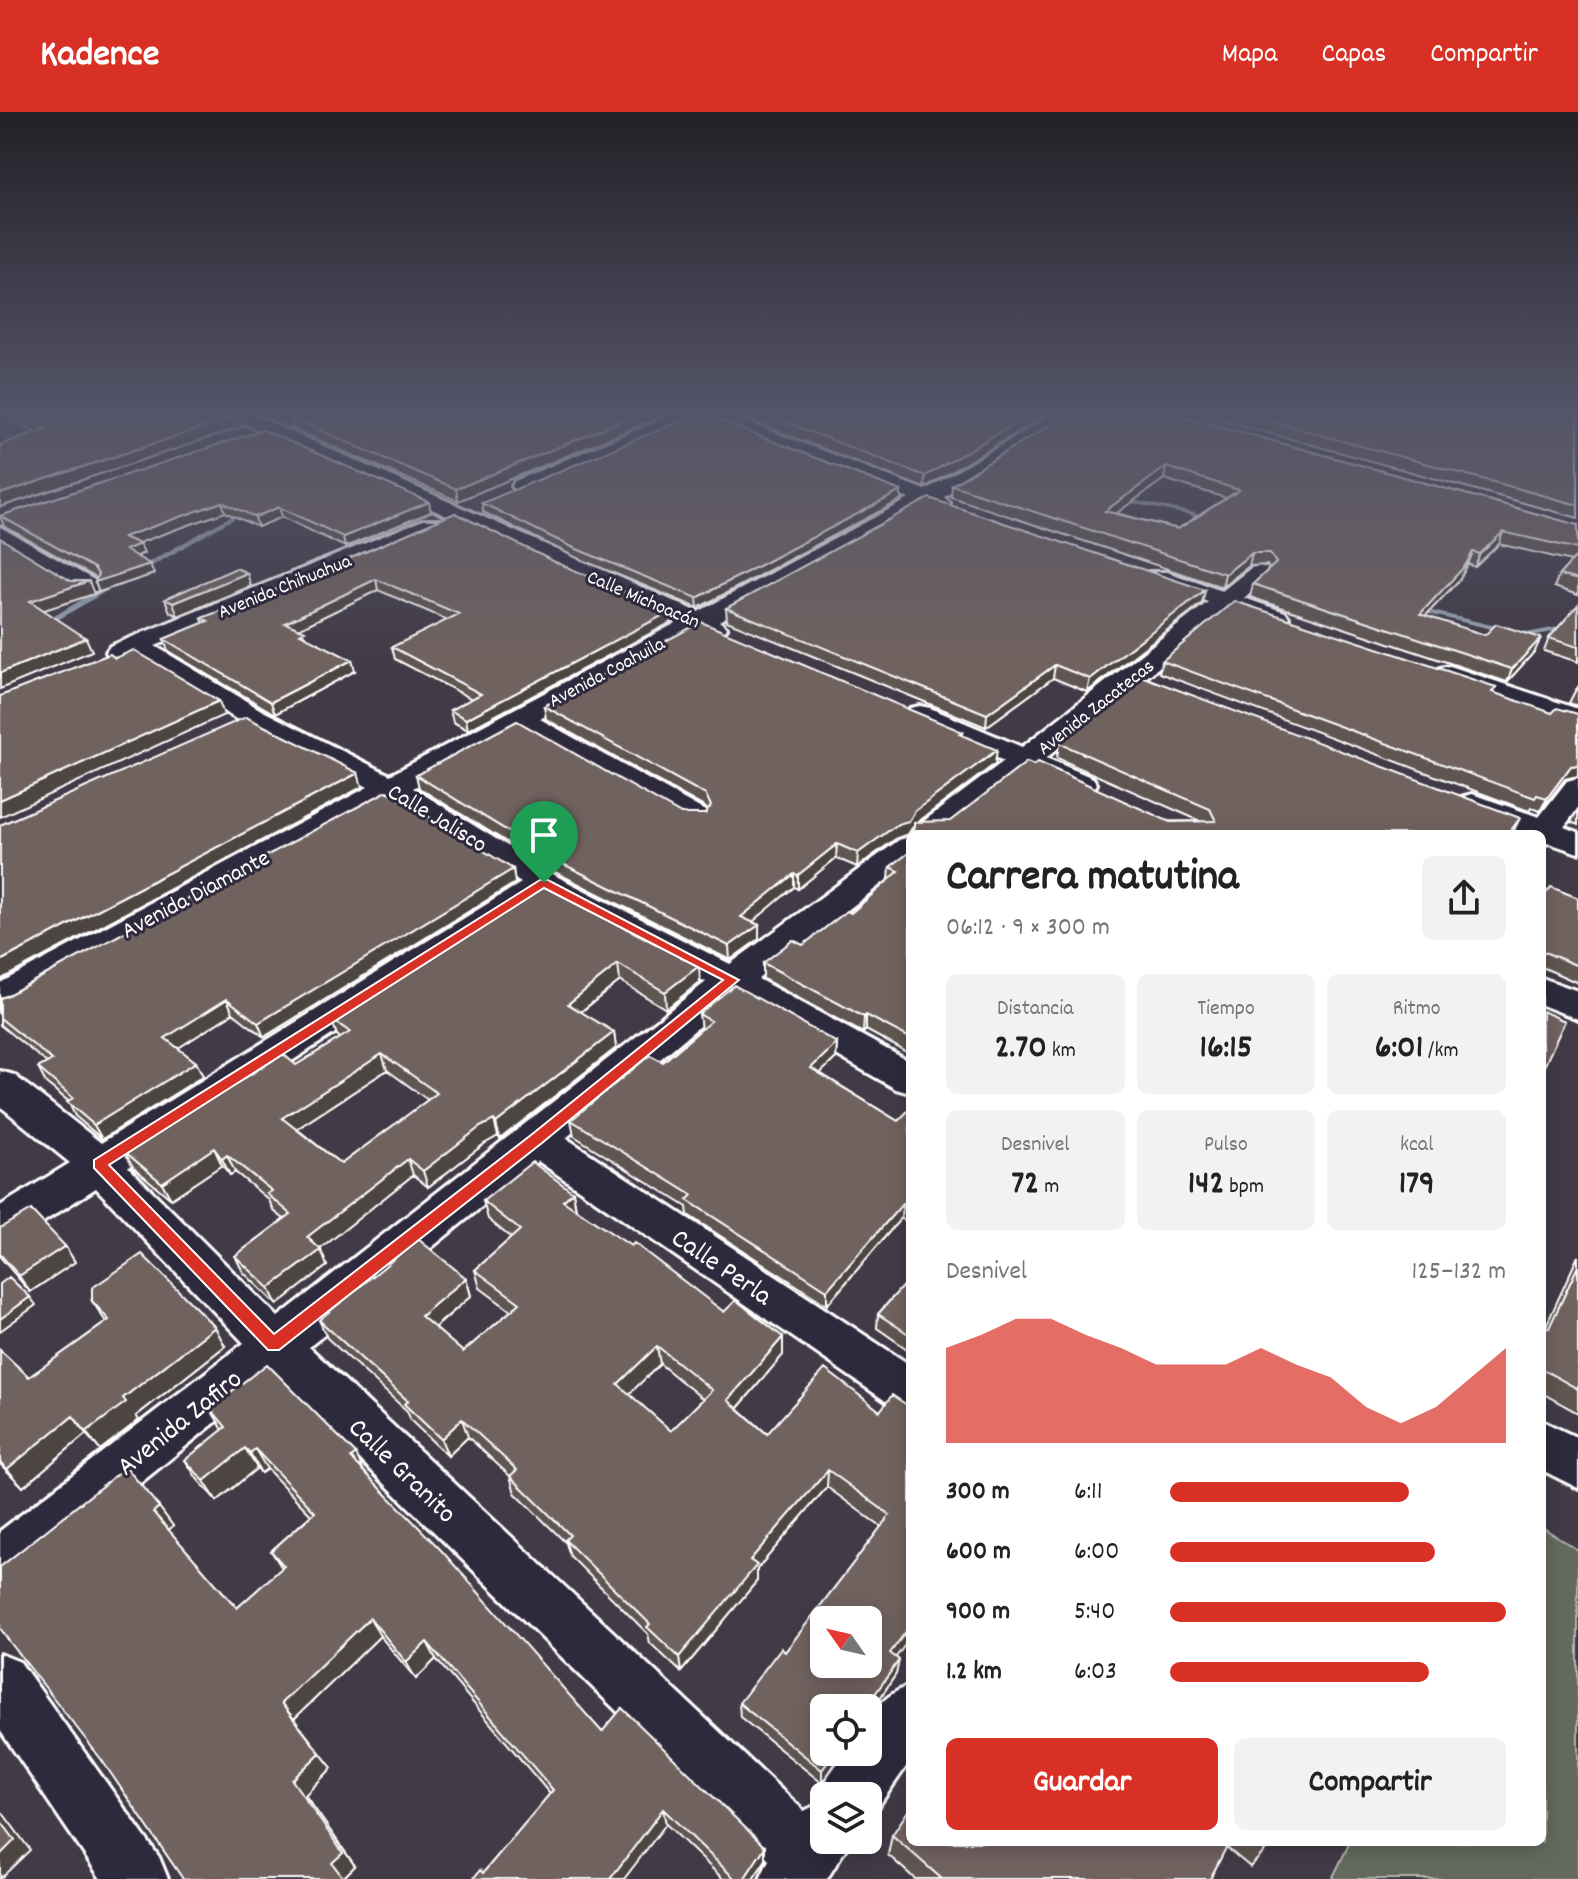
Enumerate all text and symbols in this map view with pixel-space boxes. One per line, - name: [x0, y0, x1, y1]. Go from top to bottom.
- text: Kadence: [40, 29, 159, 84]
- text: Mapa: [1222, 36, 1277, 76]
- text: Capas: [1321, 36, 1386, 76]
- text: Compartir: [1430, 36, 1538, 76]
- street label: Avenida Chihuahua: [214, 548, 356, 627]
- street label: Calle Michoacán: [582, 564, 704, 637]
- street label: Avenida Coahuila: [544, 631, 671, 716]
- street label: Avenida Zacatecas: [1032, 654, 1161, 763]
- street label: Calle Jalisco: [380, 776, 493, 863]
- pin: [510, 801, 578, 883]
- icon: arrive: [522, 813, 566, 857]
- street label: Avenida Diamante: [116, 842, 277, 949]
- text: Carrera matutina: [946, 848, 1239, 911]
- button: share: [1422, 856, 1506, 940]
- text: 06:12 · 9 × 300 m: [946, 910, 1110, 947]
- text: Distancia: [997, 994, 1074, 1025]
- text: Tiempo: [1197, 994, 1255, 1025]
- text: Ritmo: [1393, 994, 1441, 1025]
- text: 2.70: [995, 1025, 1047, 1074]
- text: 16:15: [1200, 1025, 1252, 1074]
- text: 6:01: [1375, 1025, 1423, 1074]
- text: km: [1047, 1036, 1076, 1067]
- text: /km: [1423, 1036, 1459, 1067]
- text: Desnivel: [1001, 1130, 1070, 1161]
- text: Pulso: [1204, 1130, 1248, 1161]
- text: kcal: [1400, 1130, 1433, 1161]
- text: 72: [1011, 1161, 1039, 1210]
- text: 142: [1188, 1161, 1224, 1210]
- text: 179: [1399, 1161, 1435, 1210]
- text: m: [1039, 1172, 1059, 1203]
- text: bpm: [1224, 1172, 1264, 1203]
- street label: Calle Perla: [662, 1221, 779, 1318]
- text: Desnivel: [946, 1254, 1027, 1291]
- text: 125–132 m: [1412, 1254, 1506, 1291]
- street label: Avenida Zafiro: [110, 1362, 253, 1488]
- street label: Calle Granito: [337, 1410, 464, 1535]
- text: 300 m: [946, 1474, 1010, 1511]
- text: 6:11: [1074, 1474, 1102, 1511]
- text: 600 m: [946, 1534, 1011, 1571]
- text: 6:00: [1074, 1534, 1119, 1571]
- text: 900 m: [946, 1594, 1010, 1631]
- text: 5:40: [1074, 1594, 1115, 1631]
- north arrow: [810, 1606, 882, 1678]
- map controls: [810, 1606, 882, 1854]
- text: 1.2 km: [946, 1654, 1002, 1691]
- text: 6:03: [1074, 1654, 1117, 1691]
- button: locate: [810, 1694, 882, 1766]
- button: Guardar: [946, 1738, 1218, 1830]
- button: Compartir: [1234, 1738, 1506, 1830]
- button: layers: [810, 1782, 882, 1854]

